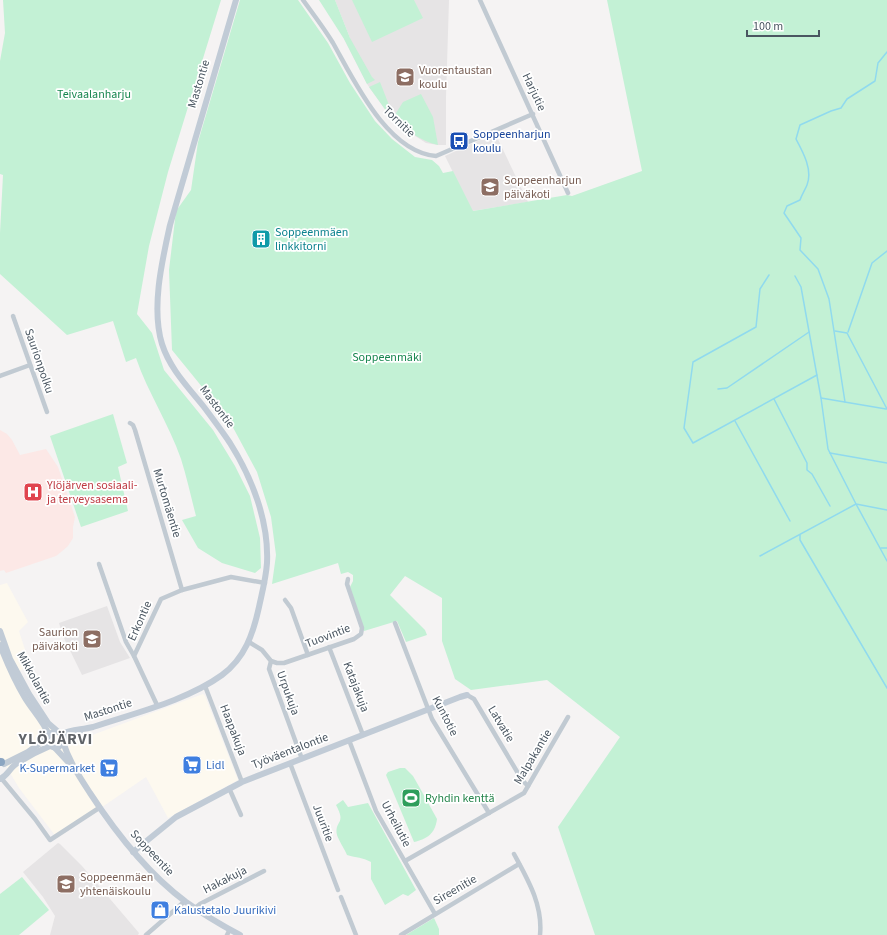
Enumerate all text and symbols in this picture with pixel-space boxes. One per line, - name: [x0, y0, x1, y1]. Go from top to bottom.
- scale bar: [747, 12, 819, 38]
- text: 100 m: [753, 18, 783, 35]
- street label: Mastontie: [184, 58, 214, 110]
- place label: Vuorentaustan koulu: [419, 62, 492, 93]
- school or university icon: Vuorentaustan koulu: [394, 66, 416, 88]
- street label: Harjutie: [518, 70, 550, 114]
- park label: Teivaalanharju: [57, 86, 131, 103]
- street label: Tornitie: [379, 102, 419, 142]
- place label: Soppeenharjun koulu: [473, 126, 551, 157]
- bus stop icon: Soppeenharjun koulu: [448, 130, 470, 152]
- place label: Soppeenharjun päiväkoti: [504, 172, 582, 203]
- school or university icon: Soppeenharjun päiväkoti: [479, 176, 501, 198]
- place label: Soppeenmäen linkkitorni: [275, 224, 348, 255]
- building icon: Soppeenmäen linkkitorni: [250, 228, 272, 250]
- street label: Saurionpolku: [20, 326, 58, 396]
- park label: Soppeenmäki: [352, 349, 422, 366]
- street label: Mastontie: [195, 382, 239, 432]
- street label: Murtomäentie: [148, 466, 186, 540]
- place label: Ylöjärven sosiaali- ja terveysasema: [46, 477, 138, 508]
- hospital icon: Ylöjärven sosiaali- ja terveysasema: [22, 481, 44, 503]
- street label: Erkontie: [124, 598, 156, 644]
- street label: Tuovintie: [303, 620, 353, 652]
- place label: Saurion päiväkoti: [32, 624, 78, 655]
- school or university icon: Saurion päiväkoti: [81, 628, 103, 650]
- street label: Mikkolantie: [12, 648, 56, 708]
- street label: Katajakuja: [339, 659, 373, 715]
- street label: Urpukuja: [272, 668, 304, 718]
- street label: Kuntotie: [428, 693, 462, 739]
- street label: Mastontie: [82, 694, 134, 726]
- street label: Haapakuja: [215, 702, 251, 758]
- street label: Latvatie: [483, 702, 519, 746]
- street label: Malpakantie: [510, 726, 556, 788]
- district label: YLÖJÄRVI: [18, 728, 93, 750]
- street label: Työväentalontie: [249, 729, 331, 773]
- supermarket icon: Lidl: [181, 754, 203, 776]
- supermarket icon: K-Supermarket: [98, 757, 120, 779]
- place label: Lidl: [206, 757, 225, 774]
- place label: K-Supermarket: [19, 760, 95, 777]
- sports icon: Ryhdin kenttä: [400, 787, 422, 809]
- place label: Ryhdin kenttä: [425, 790, 494, 807]
- street label: Urheilutie: [377, 798, 415, 850]
- street label: Juuritie: [308, 802, 338, 844]
- street label: Soppeentie: [126, 826, 178, 880]
- street label: Hakakuja: [200, 862, 250, 898]
- place label: Soppeenmäen yhtenäiskoulu: [80, 869, 153, 900]
- street label: Sireenitie: [430, 871, 480, 909]
- school or university icon: Soppeenmäen yhtenäiskoulu: [55, 873, 77, 895]
- shop icon: Kalustetalo Juurikivi: [149, 899, 171, 921]
- place label: Kalustetalo Juurikivi: [174, 902, 276, 919]

